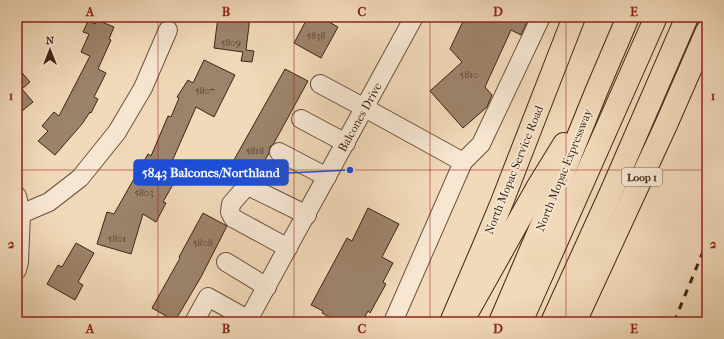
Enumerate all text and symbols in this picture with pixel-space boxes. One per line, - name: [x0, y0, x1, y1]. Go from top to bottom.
- text: A: [85, 4, 95, 19]
- text: B: [222, 4, 231, 19]
- text: C: [358, 4, 367, 19]
- text: D: [493, 4, 503, 19]
- text: E: [630, 4, 638, 19]
- north arrow: [30, 30, 70, 70]
- house number: 5838: [307, 30, 325, 42]
- text: N: [46, 34, 55, 47]
- house number: 5809: [221, 37, 241, 49]
- house number: 5810: [460, 69, 478, 81]
- street label: Balcones Drive: [335, 80, 385, 154]
- house number: 5807: [195, 85, 215, 97]
- text: 1: [9, 88, 14, 103]
- text: 1: [711, 88, 716, 103]
- street label: North Mopac Service Road: [482, 103, 546, 236]
- street label: North Mopac Expressway: [533, 106, 595, 233]
- house number: 5818: [246, 145, 264, 157]
- callout: 5843 Balcones/Northland: [134, 160, 288, 185]
- text: 5843 Balcones/Northland: [142, 165, 281, 181]
- road number: Loop 1: [622, 168, 662, 186]
- house number: 5803: [135, 187, 153, 199]
- house number: 5801: [108, 233, 126, 245]
- text: 2: [8, 236, 15, 251]
- text: 2: [710, 236, 717, 251]
- house number: 5808: [193, 237, 213, 249]
- text: A: [85, 321, 95, 336]
- text: B: [222, 321, 231, 336]
- text: C: [358, 321, 367, 336]
- text: D: [493, 321, 503, 336]
- text: E: [630, 321, 638, 336]

